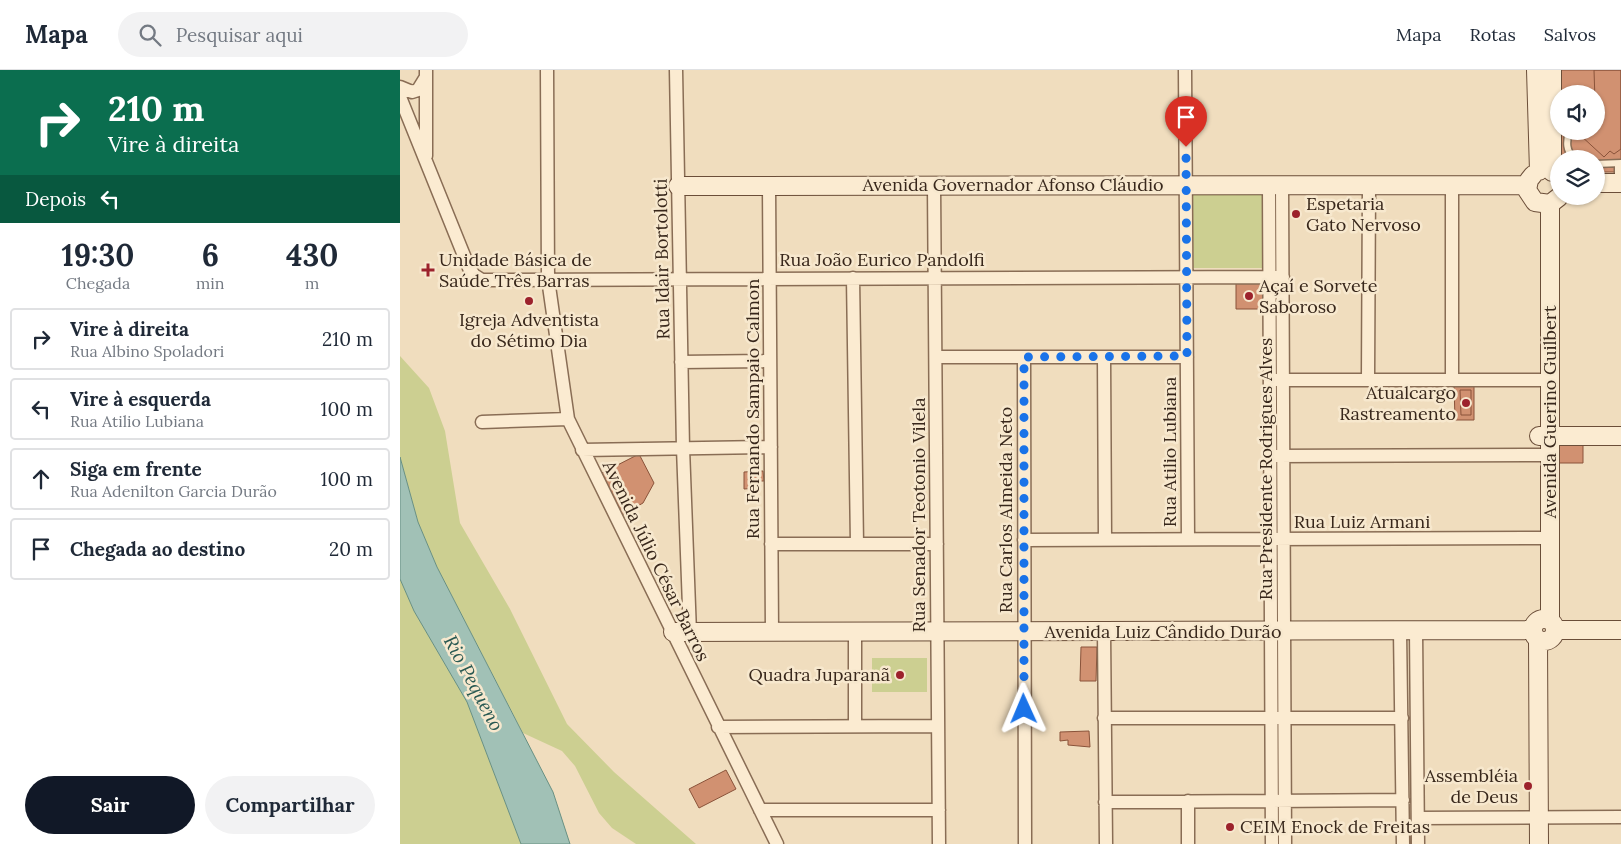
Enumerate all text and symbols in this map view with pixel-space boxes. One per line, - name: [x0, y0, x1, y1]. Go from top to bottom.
- search box: [118, 12, 468, 57]
- text: Mapa: [25, 19, 88, 50]
- icon: search: [136, 21, 164, 49]
- text: Pesquisar aqui: [176, 23, 303, 47]
- text: Mapa: [1396, 23, 1442, 46]
- text: Rotas: [1470, 23, 1516, 46]
- text: Salvos: [1544, 23, 1596, 46]
- map controls: [1550, 85, 1605, 205]
- button: sound: [1550, 85, 1605, 140]
- text: 210 m: [108, 86, 205, 131]
- icon: right: [25, 90, 90, 155]
- pin: [1165, 96, 1207, 147]
- icon: arrive: [1172, 103, 1200, 131]
- text: Vire à direita: [108, 130, 239, 158]
- button: layers: [1550, 150, 1605, 205]
- street label: Avenida Governador Afonso Cláudio: [861, 173, 1164, 196]
- street label: Rua Idair Bortolotti: [649, 178, 674, 340]
- icon: left: [96, 185, 124, 213]
- text: Depois: [25, 187, 86, 211]
- place label: Espetaria Gato Nervoso: [1306, 192, 1421, 236]
- marker: Espetaria Gato Nervoso: [1290, 208, 1302, 220]
- text: 19:30: [62, 236, 134, 274]
- text: 6: [202, 236, 219, 274]
- text: 430: [286, 236, 338, 274]
- place label: Unidade Básica de Saúde Três Barras: [439, 248, 592, 292]
- street label: Rua João Eurico Pandolfi: [779, 248, 985, 271]
- marker: Unidade Básica de Saúde Três Barras: [421, 263, 435, 277]
- text: Chegada: [66, 273, 130, 293]
- text: min: [196, 273, 225, 293]
- text: m: [305, 273, 319, 293]
- place label: Açaí e Sorvete Saboroso: [1258, 274, 1378, 318]
- street label: Rua Fernando Sampaio Calmon: [741, 279, 764, 539]
- marker: Açaí e Sorvete Saboroso: [1243, 290, 1255, 302]
- marker: Igreja Adventista do Sétimo Dia: [523, 295, 535, 307]
- street label: Avenida Guerino Guilbert: [1538, 305, 1561, 520]
- place label: Igreja Adventista do Sétimo Dia: [459, 308, 599, 352]
- text: Vire à direita: [70, 317, 189, 341]
- icon: right: [27, 325, 55, 353]
- text: 210 m: [322, 327, 373, 351]
- street label: Rua Presidente Rodrigues Alves: [1254, 338, 1277, 600]
- text: Rua Albino Spoladori: [70, 341, 224, 361]
- street label: Rua Atilio Lubiana: [1158, 377, 1181, 527]
- place label: Atualcargo Rastreamento: [1339, 381, 1456, 425]
- text: Vire à esquerda: [70, 387, 211, 411]
- icon: left: [27, 395, 55, 423]
- text: 100 m: [321, 397, 373, 421]
- street label: Rua Senador Teotonio Vilela: [907, 397, 930, 633]
- marker: Atualcargo Rastreamento: [1460, 397, 1472, 409]
- street label: Rua Carlos Almeida Neto: [994, 407, 1017, 613]
- text: Rua Atilio Lubiana: [70, 411, 204, 431]
- street label: Avenida Júlio César Barros: [597, 456, 715, 665]
- text: Siga em frente: [70, 457, 202, 481]
- icon: ahead: [27, 465, 55, 493]
- text: 100 m: [321, 467, 373, 491]
- text: Rua Adenilton Garcia Durão: [70, 481, 277, 501]
- street label: Rua Luiz Armani: [1294, 510, 1430, 533]
- icon: arrive: [27, 535, 55, 563]
- text: Chegada ao destino: [70, 537, 245, 561]
- text: 20 m: [329, 537, 373, 561]
- street label: Avenida Luiz Cândido Durão: [1044, 620, 1281, 643]
- water label: Rio Pequeno: [439, 631, 509, 735]
- place label: Quadra Juparanã: [749, 663, 890, 686]
- marker: Quadra Juparanã: [894, 669, 906, 681]
- position arrow: [997, 682, 1049, 734]
- place label: Assembléia de Deus: [1424, 764, 1518, 808]
- button: Sair: [25, 776, 195, 834]
- button: Compartilhar: [205, 776, 375, 834]
- marker: Assembléia de Deus: [1522, 780, 1534, 792]
- place label: CEIM Enock de Freitas: [1240, 815, 1430, 838]
- marker: CEIM Enock de Freitas: [1224, 821, 1236, 833]

